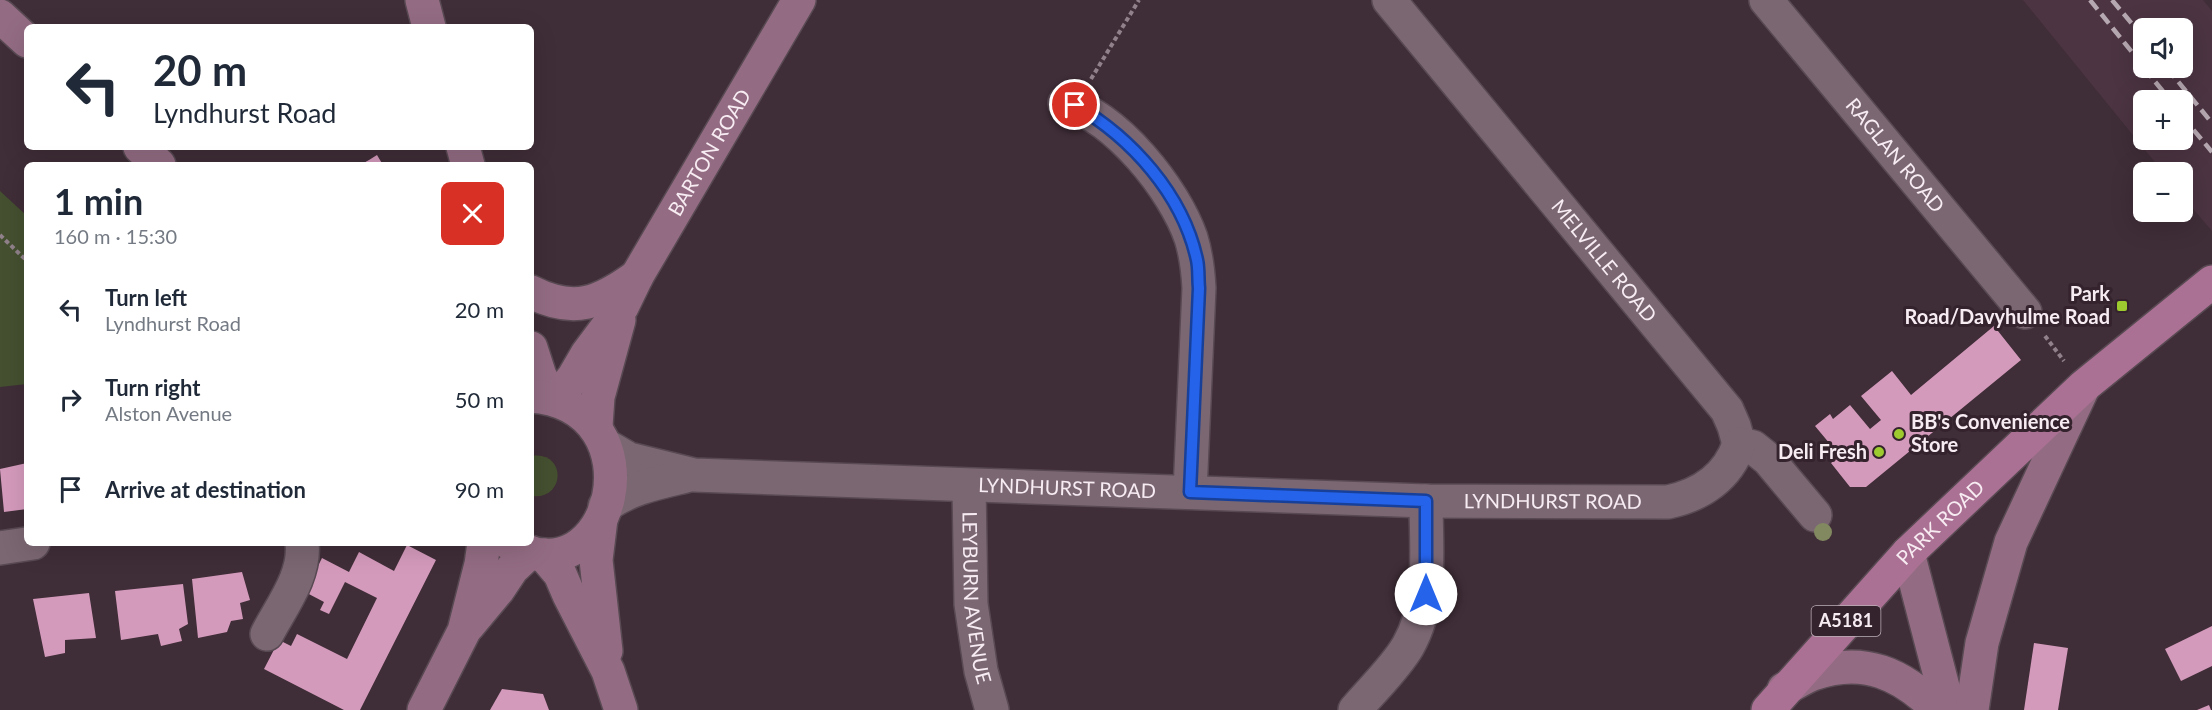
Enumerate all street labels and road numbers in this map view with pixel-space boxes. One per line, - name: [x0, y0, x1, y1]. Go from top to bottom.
- street label: BARTON ROAD: [662, 84, 755, 220]
- street label: RAGLAN ROAD: [1841, 93, 1950, 217]
- street label: MELVILLE ROAD: [1547, 194, 1662, 326]
- street label: LYNDHURST ROAD: [978, 472, 1156, 502]
- street label: PARK ROAD: [1891, 474, 1989, 569]
- street label: LYNDHURST ROAD: [1464, 488, 1642, 513]
- street label: LEYBURN AVENUE: [958, 511, 997, 686]
- road number: A5181: [1812, 606, 1880, 636]

